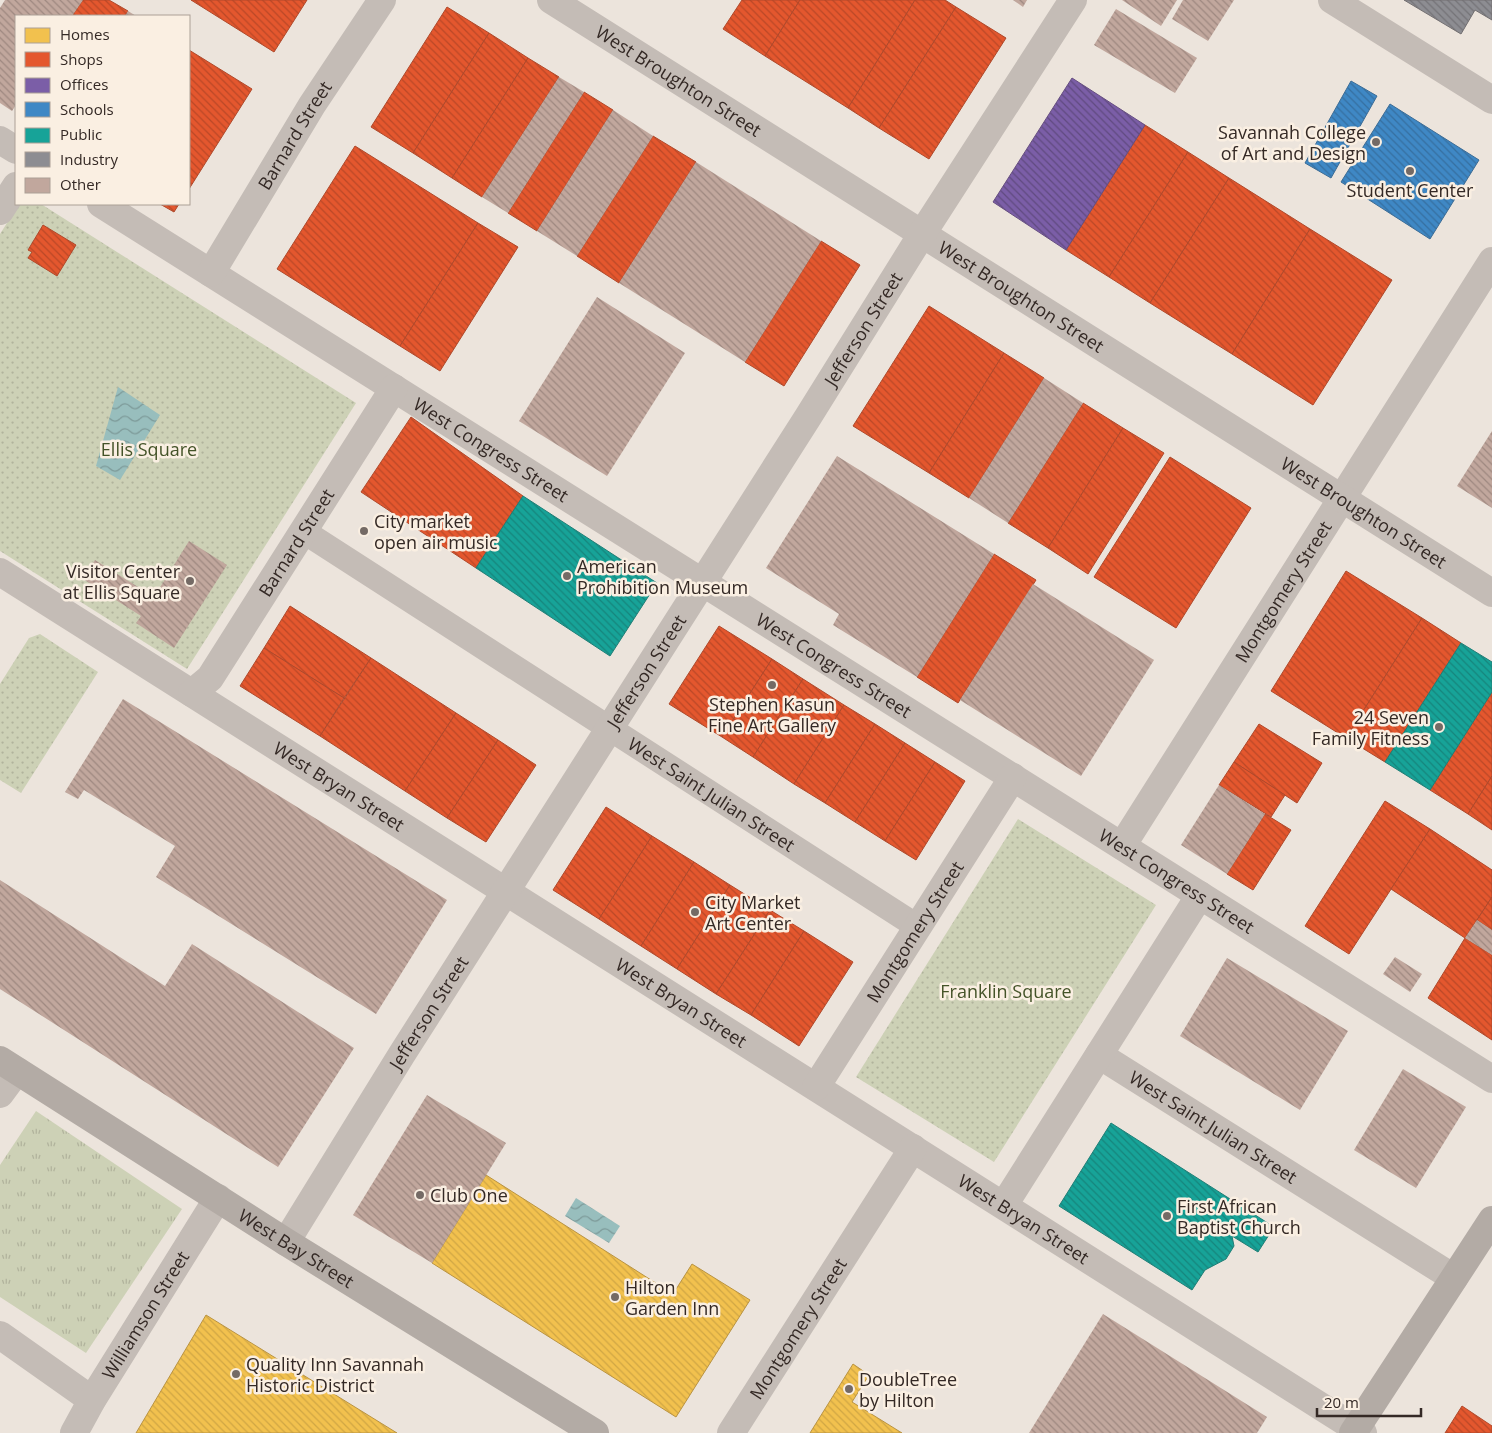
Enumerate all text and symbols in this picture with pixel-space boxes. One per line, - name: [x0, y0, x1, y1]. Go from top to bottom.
- legend: [15, 15, 190, 205]
- street label: West Broughton Street: [591, 19, 766, 142]
- text: Homes: [60, 24, 110, 44]
- text: Shops: [60, 49, 103, 69]
- text: Offices: [60, 74, 108, 94]
- street label: Barnard Street: [252, 76, 337, 194]
- text: Schools: [60, 99, 114, 119]
- place label: Savannah College of Art and Design: [1218, 120, 1366, 165]
- text: Public: [60, 124, 102, 144]
- marker: Savannah College of Art and Design: [1370, 136, 1382, 148]
- text: Industry: [60, 149, 118, 169]
- marker: Student Center: [1404, 165, 1416, 177]
- text: Other: [60, 174, 101, 194]
- place label: Student Center: [1347, 178, 1474, 202]
- street label: West Broughton Street: [934, 235, 1109, 358]
- street label: Jefferson Street: [817, 267, 907, 392]
- street label: West Congress Street: [409, 392, 573, 507]
- park label: Ellis Square: [101, 437, 197, 461]
- street label: West Broughton Street: [1277, 451, 1451, 574]
- street label: Barnard Street: [253, 484, 339, 601]
- place label: City market open air music: [374, 509, 498, 554]
- street label: Montgomery Street: [1229, 516, 1337, 667]
- marker: City market open air music: [358, 525, 370, 537]
- place label: American Prohibition Museum: [577, 554, 748, 599]
- place label: Visitor Center at Ellis Square: [63, 559, 181, 604]
- marker: American Prohibition Museum: [561, 570, 573, 582]
- marker: Visitor Center at Ellis Square: [184, 575, 196, 587]
- street label: West Congress Street: [752, 607, 916, 723]
- street label: Jefferson Street: [600, 610, 691, 734]
- marker: Stephen Kasun Fine Art Gallery: [766, 679, 778, 691]
- place label: Stephen Kasun Fine Art Gallery: [708, 692, 837, 737]
- place label: 24 Seven Family Fitness: [1312, 705, 1429, 750]
- marker: 24 Seven Family Fitness: [1433, 721, 1445, 733]
- street label: West Saint Julian Street: [624, 731, 800, 857]
- street label: West Bryan Street: [269, 736, 409, 836]
- street label: West Congress Street: [1095, 823, 1259, 939]
- street label: Montgomery Street: [861, 856, 969, 1007]
- place label: City Market Art Center: [705, 890, 801, 935]
- marker: City Market Art Center: [689, 906, 701, 918]
- street label: Jefferson Street: [382, 951, 473, 1076]
- street label: West Bryan Street: [611, 952, 751, 1053]
- park label: Franklin Square: [940, 979, 1072, 1003]
- street label: West Saint Julian Street: [1125, 1065, 1302, 1189]
- street label: West Bryan Street: [954, 1168, 1094, 1269]
- place label: Club One: [430, 1183, 508, 1207]
- marker: Club One: [414, 1189, 426, 1201]
- place label: First African Baptist Church: [1177, 1194, 1301, 1239]
- street label: West Bay Street: [234, 1203, 359, 1293]
- marker: First African Baptist Church: [1161, 1210, 1173, 1222]
- street label: Williamson Street: [96, 1246, 194, 1383]
- street label: Montgomery Street: [744, 1253, 852, 1404]
- place label: Hilton Garden Inn: [625, 1275, 719, 1320]
- marker: Hilton Garden Inn: [609, 1291, 621, 1303]
- place label: Quality Inn Savannah Historic District: [246, 1352, 424, 1397]
- place label: DoubleTree by Hilton: [859, 1367, 957, 1412]
- marker: Quality Inn Savannah Historic District: [230, 1368, 242, 1380]
- marker: DoubleTree by Hilton: [843, 1383, 855, 1395]
- scale bar: [1317, 1386, 1421, 1418]
- text: 20 m: [1324, 1392, 1359, 1412]

